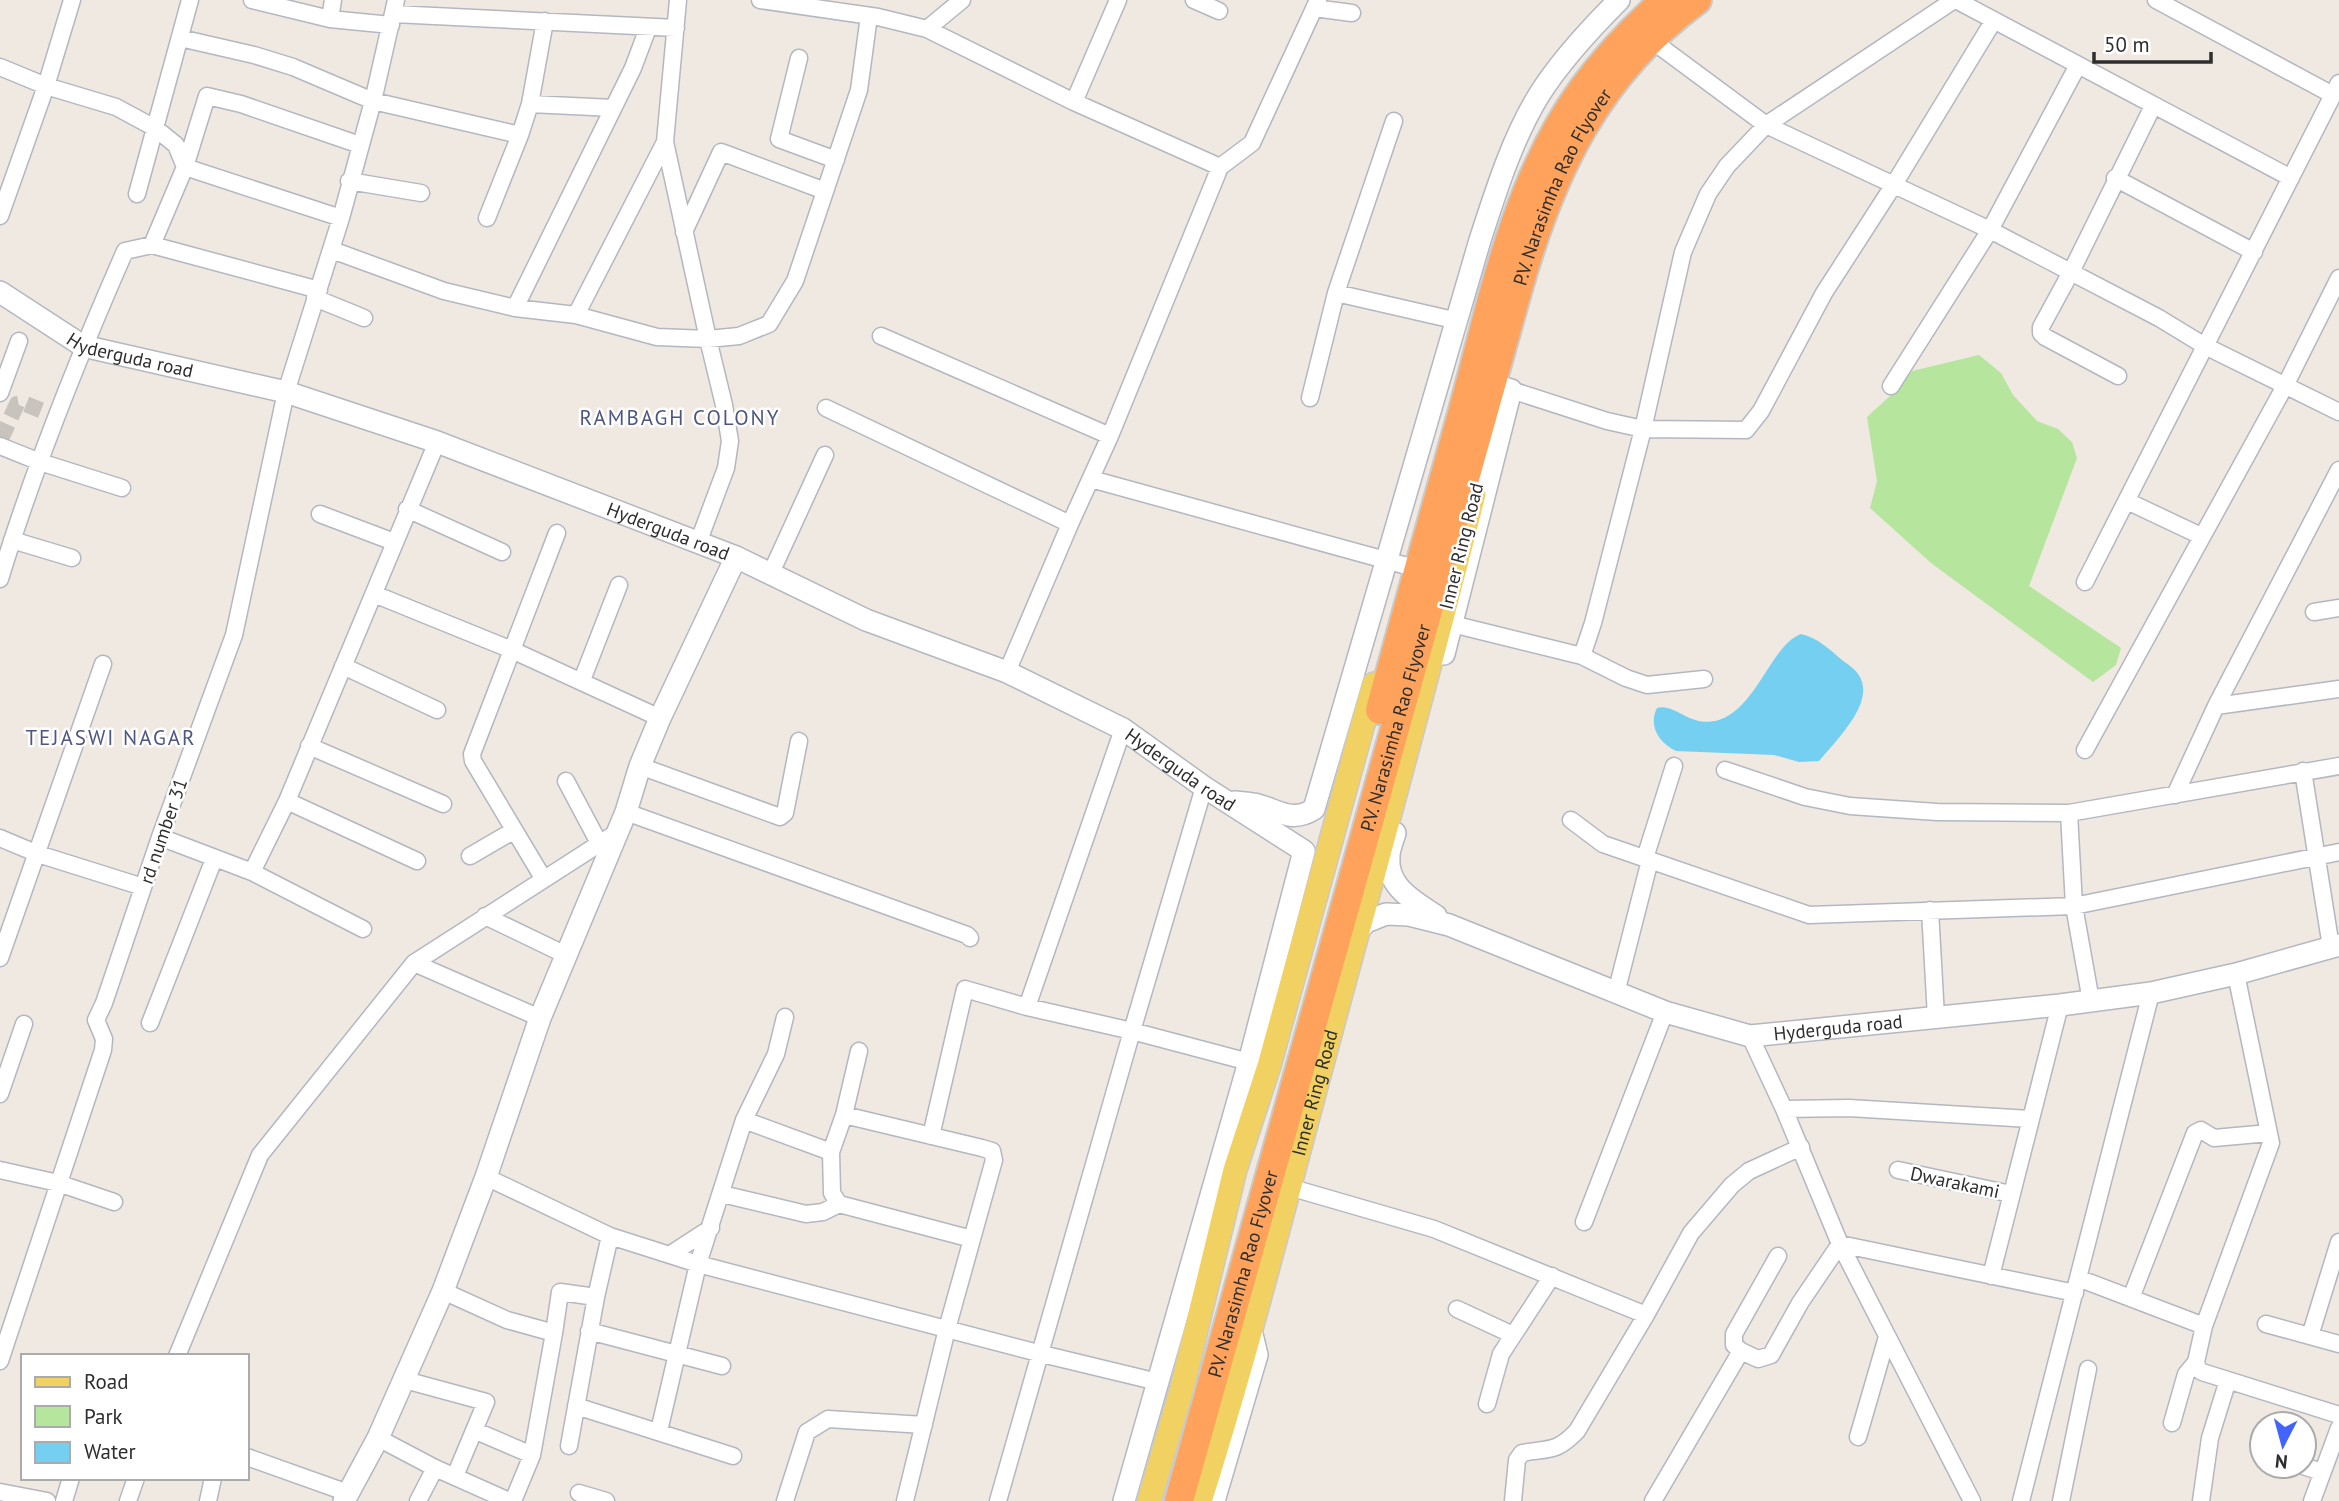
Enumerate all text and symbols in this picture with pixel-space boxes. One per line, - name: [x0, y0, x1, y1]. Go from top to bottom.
- scale bar: [2094, 21, 2211, 65]
- text: 50 m: [2104, 31, 2150, 58]
- street label: P.V. Narasimha Rao Flyover: [1508, 83, 1617, 288]
- street label: Hyderguda road: [62, 327, 196, 383]
- district label: RAMBAGH COLONY: [580, 404, 780, 431]
- street label: Inner Ring Road: [1434, 480, 1488, 612]
- street label: Hyderguda road: [603, 496, 733, 565]
- street label: P.V. Narasimha Rao Flyover: [1355, 621, 1436, 834]
- street label: Hyderguda road: [1121, 723, 1240, 816]
- district label: TEJASWI NAGAR: [25, 724, 197, 751]
- street label: rd number 31: [134, 775, 192, 887]
- street label: Hyderguda road: [1772, 1009, 1904, 1046]
- street label: Inner Ring Road: [1286, 1027, 1343, 1159]
- street label: Dwarakami: [1908, 1161, 2002, 1203]
- street label: P.V. Narasimha Rao Flyover: [1202, 1167, 1283, 1380]
- legend: [21, 1354, 248, 1480]
- text: Road: [84, 1368, 128, 1395]
- text: Park: [84, 1403, 123, 1430]
- north arrow: [2248, 1410, 2318, 1480]
- text: Water: [84, 1438, 136, 1465]
- text: N: [2274, 1449, 2289, 1474]

